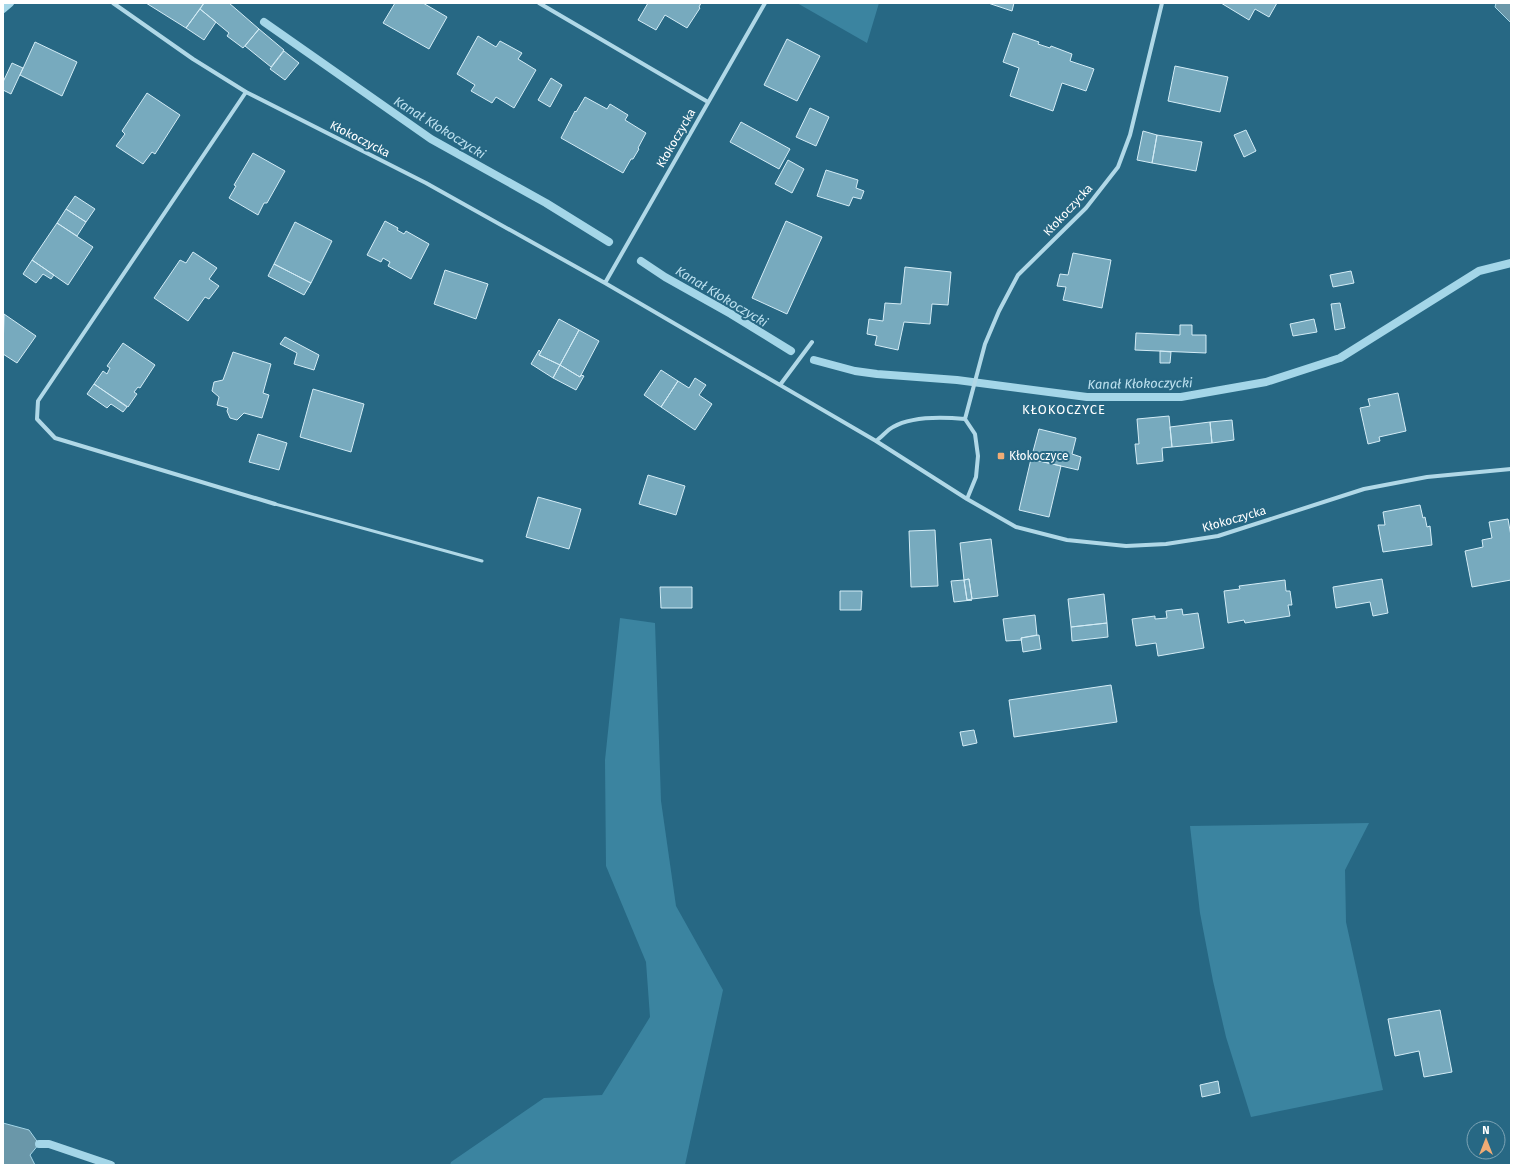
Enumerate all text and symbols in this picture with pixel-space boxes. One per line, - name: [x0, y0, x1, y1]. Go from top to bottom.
- water label: Kanał Kłokoczycki: [391, 93, 489, 162]
- street label: Kłokoczycka: [654, 106, 698, 170]
- street label: Kłokoczycka: [328, 118, 392, 160]
- street label: Kłokoczycka: [1040, 181, 1096, 239]
- water label: Kanał Kłokoczycki: [673, 263, 771, 330]
- water label: Kanał Kłokoczycki: [1087, 375, 1193, 392]
- district label: KŁOKOCZYCE: [1022, 402, 1106, 417]
- place label: Kłokoczyce: [1009, 449, 1068, 463]
- marker: Kłokoczyce: [996, 451, 1006, 461]
- street label: Kłokoczycka: [1201, 503, 1267, 535]
- north arrow: [1466, 1120, 1506, 1160]
- text: N: [1482, 1124, 1490, 1137]

